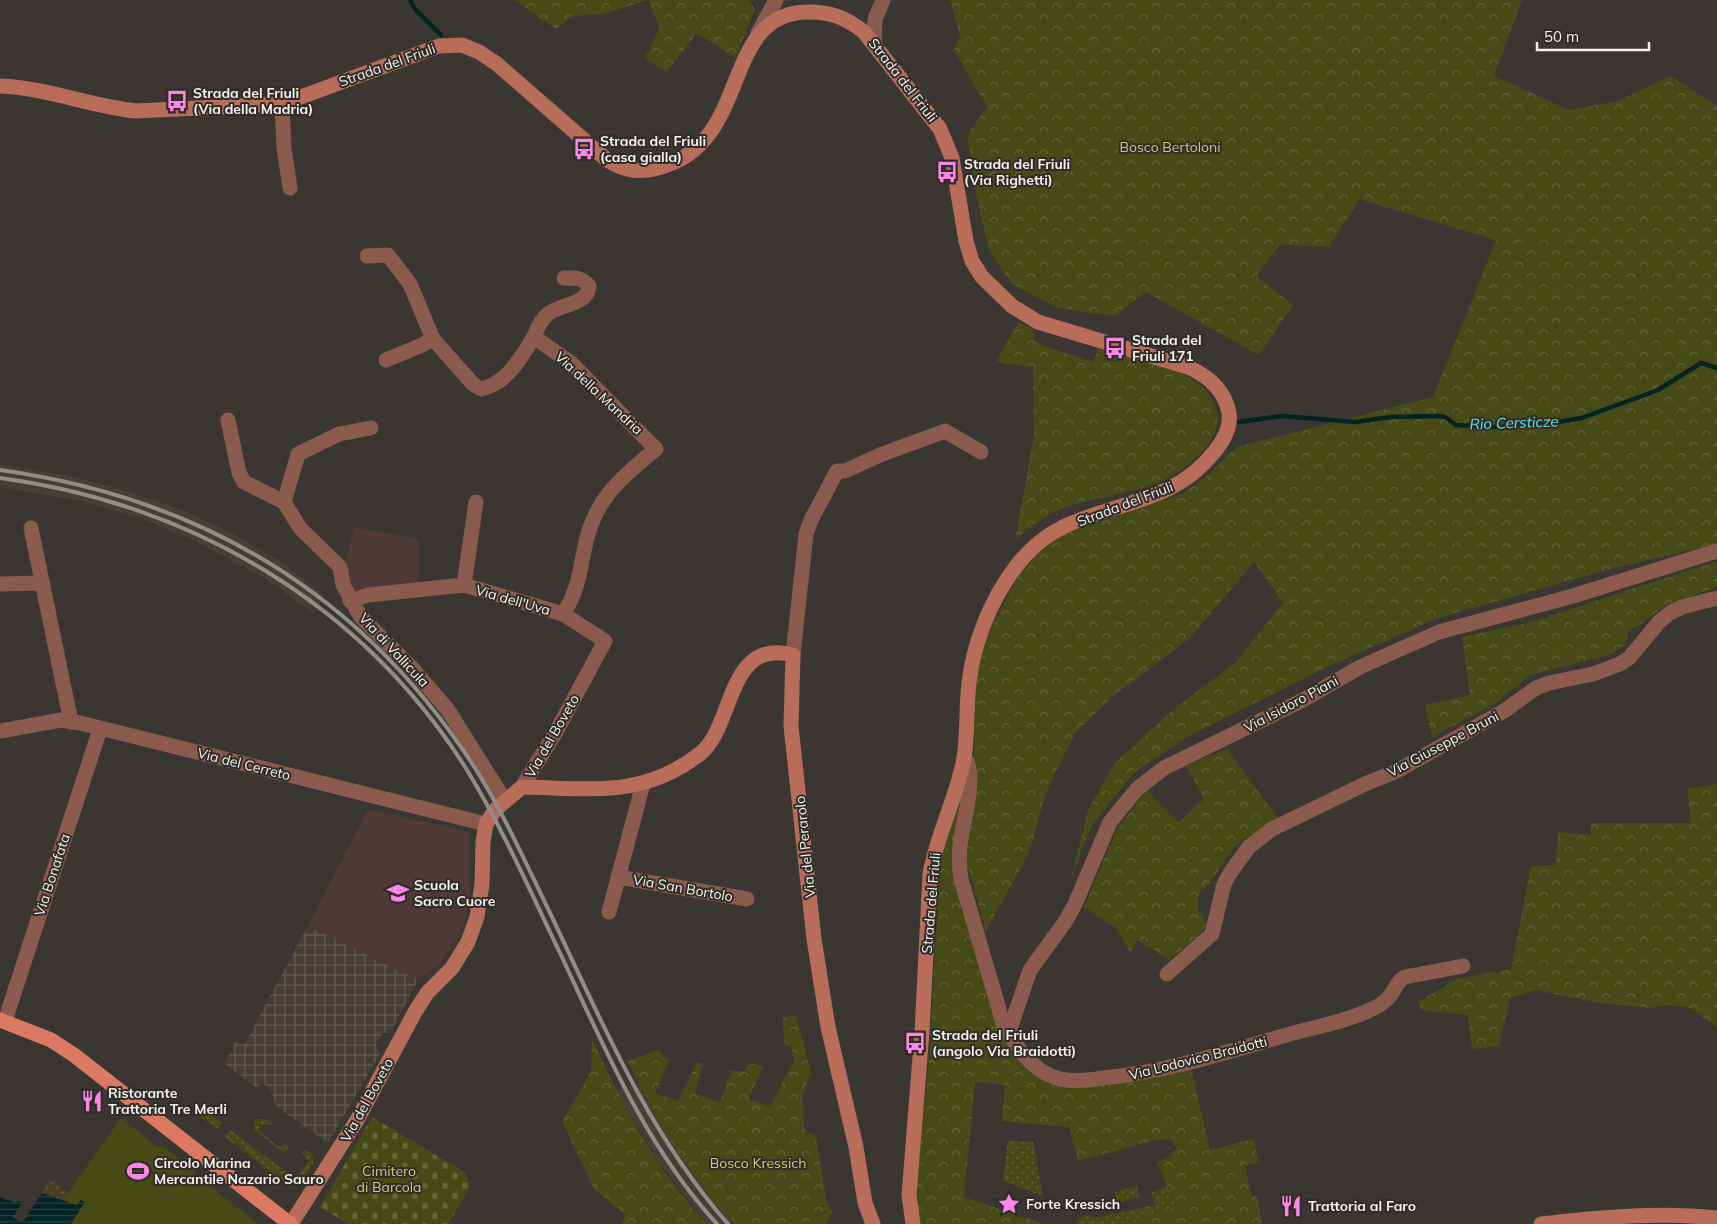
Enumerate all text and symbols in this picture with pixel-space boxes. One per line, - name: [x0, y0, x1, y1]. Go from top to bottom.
- scale bar: [1537, 20, 1650, 52]
- text: 50 m: [1544, 27, 1579, 46]
- street label: Strada del Friuli: [865, 35, 941, 125]
- street label: Strada del Friuli: [336, 39, 438, 91]
- place label: Strada del Friuli (Via della Madria): [193, 84, 313, 118]
- bus stop icon: Strada del Friuli (Via della Madria): [164, 88, 190, 114]
- place label: Strada del Friuli (casa gialla): [600, 132, 706, 166]
- bus stop icon: Strada del Friuli (casa gialla): [571, 136, 597, 162]
- park label: Bosco Bertoloni: [1119, 138, 1221, 156]
- place label: Strada del Friuli (Via Righetti): [964, 155, 1070, 189]
- bus stop icon: Strada del Friuli (Via Righetti): [934, 159, 960, 185]
- place label: Strada del Friuli 171: [1132, 331, 1202, 365]
- bus stop icon: Strada del Friuli 171: [1102, 335, 1128, 361]
- street label: Via della Mandria: [551, 348, 647, 438]
- water label: Rio Cersticze: [1469, 411, 1559, 434]
- street label: Strada del Friuli: [1074, 477, 1176, 531]
- street label: Via dell'Uva: [474, 581, 552, 619]
- street label: Via di Vallicula: [355, 609, 433, 691]
- street label: Via Isidoro Piani: [1241, 672, 1341, 736]
- street label: Via del Boveto: [521, 691, 583, 781]
- street label: Via Giuseppe Bruni: [1384, 707, 1502, 781]
- street label: Via del Cerreto: [196, 744, 292, 784]
- street label: Via del Perarolo: [791, 795, 819, 899]
- street label: Via Bonafata: [30, 831, 74, 919]
- street label: Strada del Friuli: [918, 852, 944, 954]
- street label: Via San Bortolo: [632, 870, 734, 906]
- place label: Scuola Sacro Cuore: [414, 876, 496, 910]
- school or university icon: Scuola Sacro Cuore: [385, 880, 411, 906]
- place label: Strada del Friuli (angolo Via Braidotti): [932, 1026, 1076, 1060]
- bus stop icon: Strada del Friuli (angolo Via Braidotti): [902, 1030, 928, 1056]
- street label: Via Lodovico Braidotti: [1127, 1032, 1269, 1084]
- street label: Via del Boveto: [337, 1055, 397, 1145]
- place label: Ristorante Trattoria Tre Merli: [108, 1084, 227, 1118]
- restaurant icon: Ristorante Trattoria Tre Merli: [79, 1088, 105, 1114]
- place label: Circolo Marina Mercantile Nazario Sauro: [154, 1154, 324, 1188]
- park label: Bosco Kressich: [710, 1154, 806, 1172]
- sports icon: Circolo Marina Mercantile Nazario Sauro: [125, 1158, 151, 1184]
- park label: Cimitero di Barcola: [357, 1162, 421, 1196]
- place icon: Forte Kressich: [996, 1191, 1022, 1217]
- restaurant icon: Trattoria al Faro: [1278, 1193, 1304, 1219]
- place label: Forte Kressich: [1026, 1195, 1120, 1213]
- place label: Trattoria al Faro: [1308, 1197, 1416, 1215]

